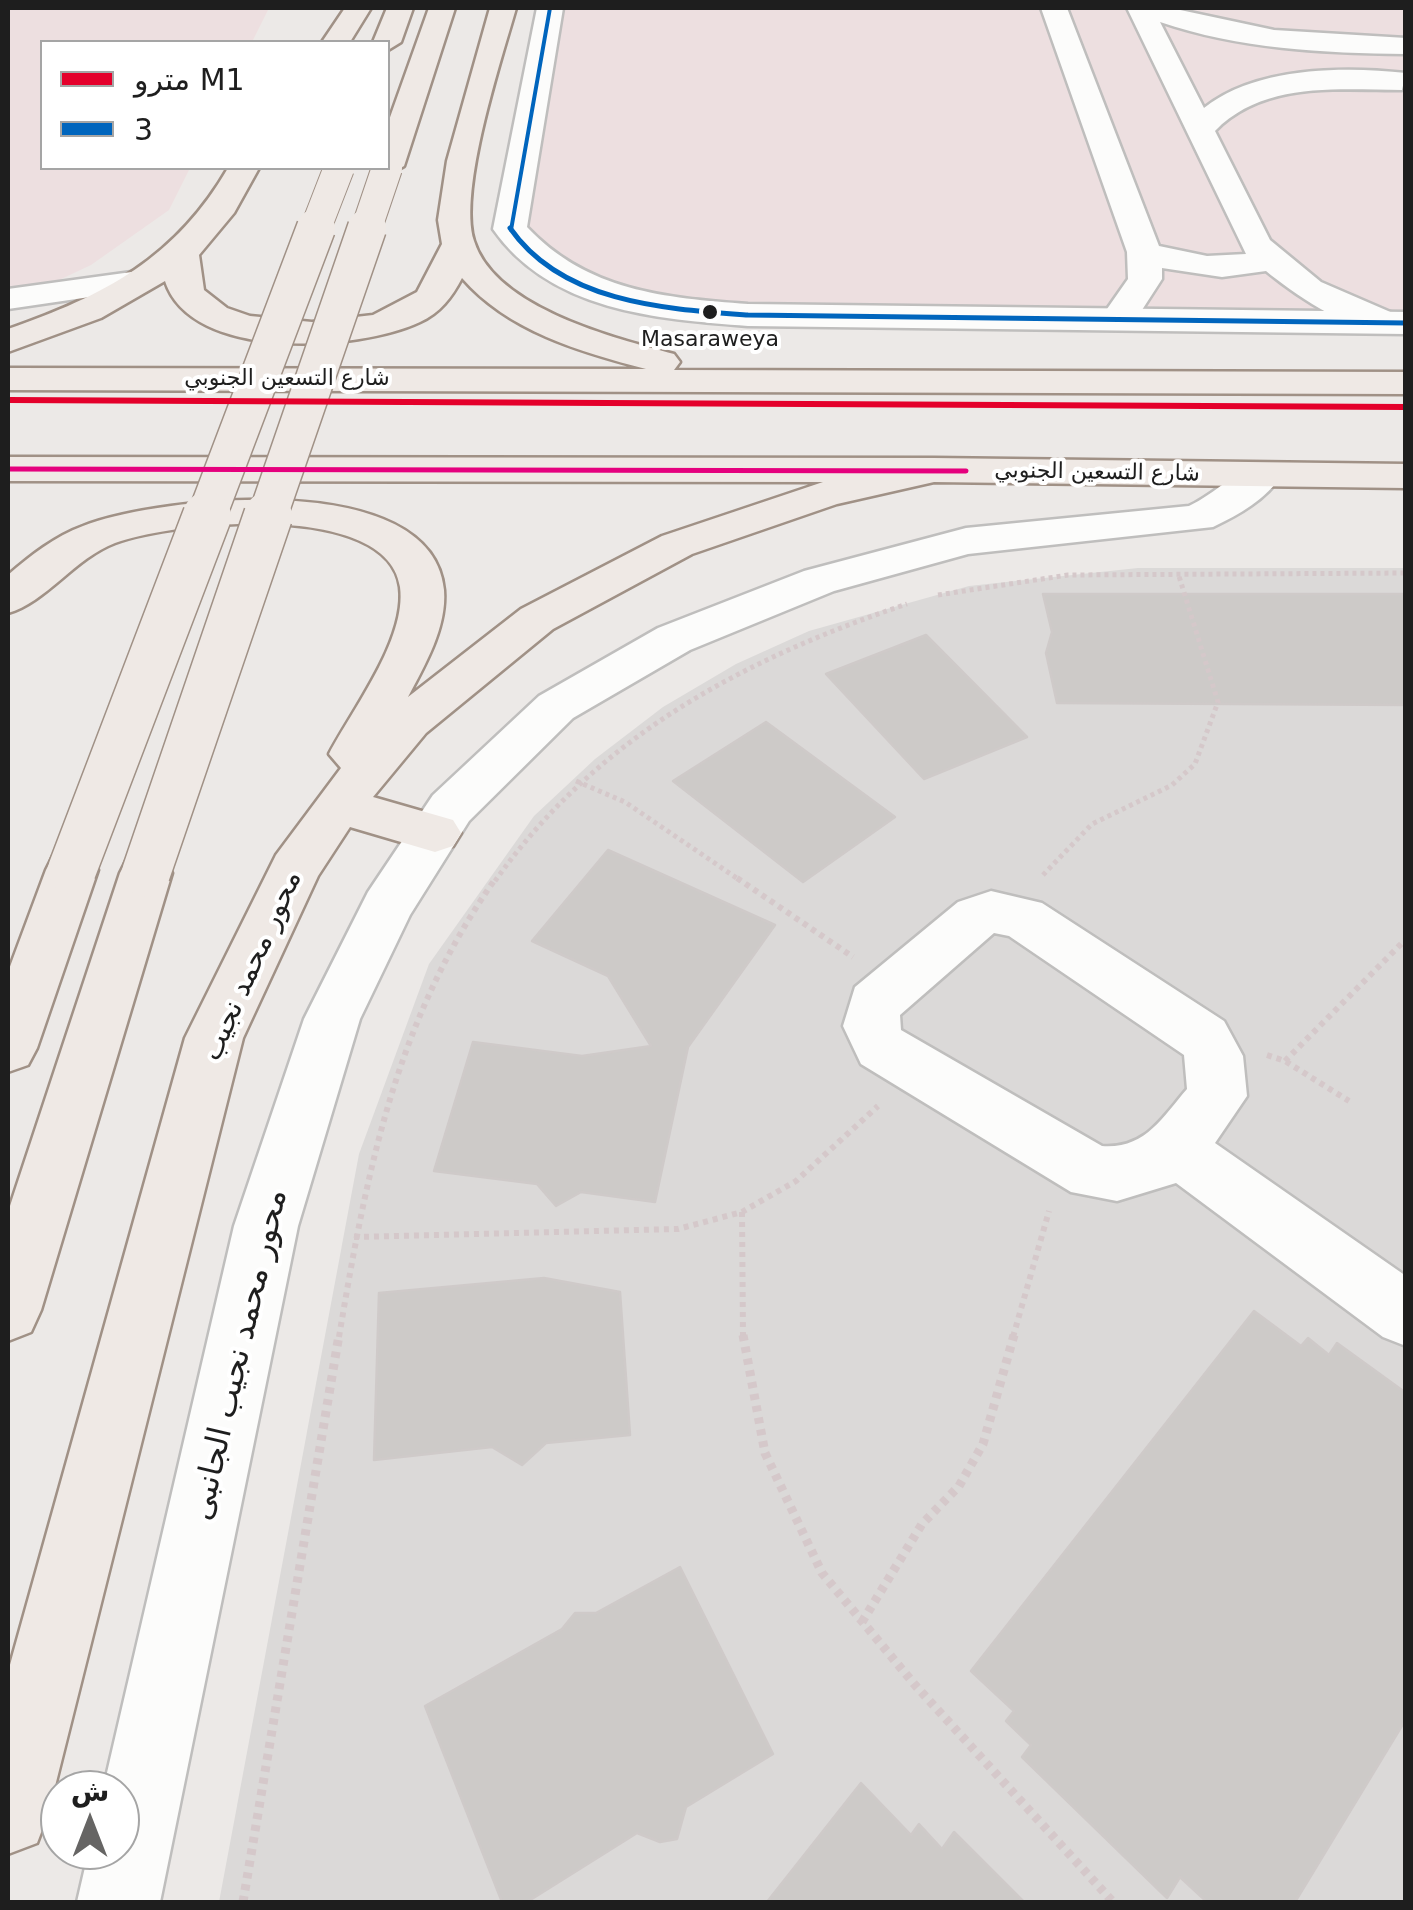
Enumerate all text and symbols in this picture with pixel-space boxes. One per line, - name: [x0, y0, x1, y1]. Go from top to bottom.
- legend: [40, 40, 390, 170]
- text: مترو M1: [134, 62, 245, 97]
- text: 3: [134, 112, 153, 147]
- marker: Masaraweya: [700, 302, 720, 322]
- place label: Masaraweya: [641, 327, 779, 353]
- street label: شارع التسعين الجنوبي: [184, 366, 390, 392]
- street label: شارع التسعين الجنوبي: [994, 458, 1200, 488]
- street label: محور محمد نجيب: [196, 866, 310, 1066]
- street label: محور محمد نجيب الجانبى: [183, 1186, 297, 1524]
- north arrow: [40, 1770, 140, 1870]
- text: ش: [71, 1775, 109, 1808]

